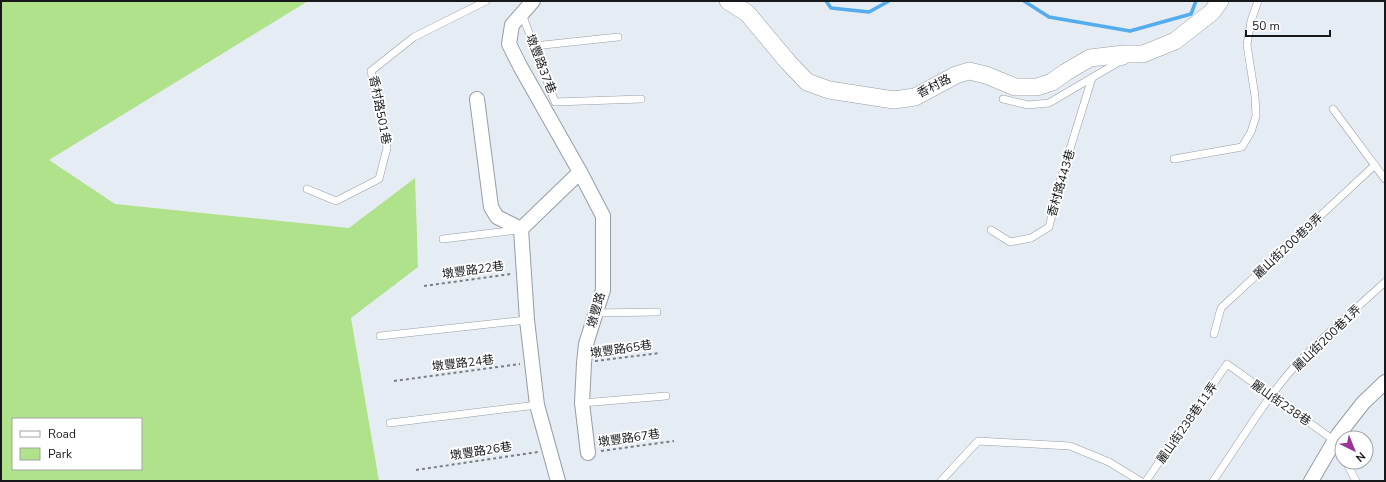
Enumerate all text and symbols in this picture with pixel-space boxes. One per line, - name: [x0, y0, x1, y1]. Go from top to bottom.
- scale bar: [1246, 12, 1330, 38]
- text: 50 m: [1252, 18, 1280, 34]
- street label: 墩豐路37巷: [522, 32, 560, 96]
- street label: 香村路: [914, 71, 954, 101]
- street label: 香村路501巷: [366, 74, 394, 146]
- street label: 香村路443巷: [1044, 147, 1078, 219]
- street label: 麗山街200巷9弄: [1250, 210, 1326, 282]
- street label: 墩豐路22巷: [441, 258, 505, 282]
- street label: 墩豐路: [583, 290, 609, 330]
- street label: 麗山街200巷1弄: [1289, 301, 1365, 375]
- street label: 墩豐路65巷: [589, 337, 653, 361]
- street label: 墩豐路24巷: [431, 351, 495, 375]
- street label: 麗山街238巷: [1248, 376, 1314, 430]
- street label: 麗山街238巷11弄: [1153, 379, 1221, 467]
- legend: [12, 418, 142, 470]
- text: Road: [48, 426, 76, 442]
- street label: 墩豐路67巷: [597, 426, 661, 450]
- north arrow: [1334, 430, 1374, 470]
- street label: 墩豐路26巷: [449, 438, 513, 464]
- text: Park: [48, 446, 73, 462]
- text: N: [1352, 449, 1369, 465]

